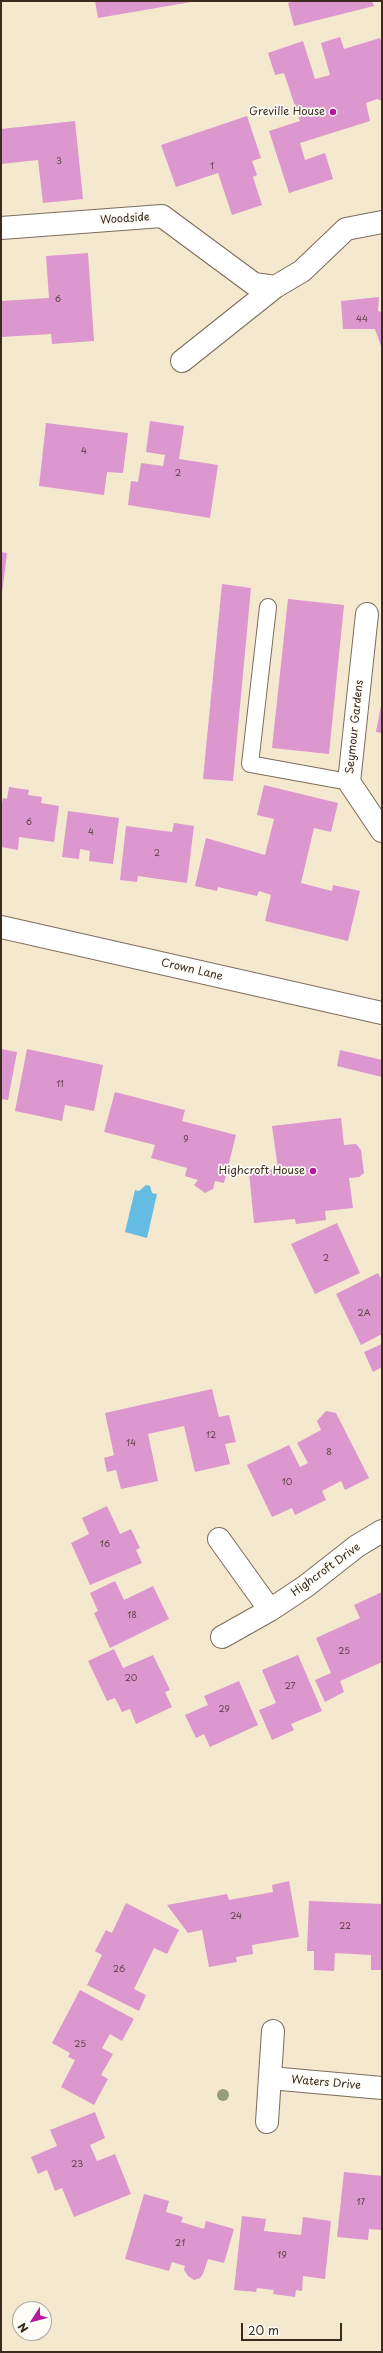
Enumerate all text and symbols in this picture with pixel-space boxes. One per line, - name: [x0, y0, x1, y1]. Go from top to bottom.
- place label: Greville House: [249, 105, 325, 119]
- marker: Greville House: [328, 107, 338, 117]
- house number: 3: [56, 157, 62, 167]
- house number: 1: [210, 162, 214, 172]
- street label: Woodside: [100, 211, 150, 227]
- house number: 6: [55, 295, 61, 305]
- house number: 44: [356, 315, 368, 325]
- house number: 4: [81, 447, 87, 457]
- house number: 2: [175, 469, 181, 479]
- street label: Seymour Gardens: [343, 679, 367, 775]
- house number: 6: [26, 818, 32, 828]
- house number: 4: [88, 828, 94, 838]
- house number: 2: [154, 849, 160, 859]
- street label: Crown Lane: [160, 956, 224, 984]
- house number: 11: [56, 1080, 64, 1090]
- house number: 9: [183, 1135, 189, 1145]
- place label: Highcroft House: [219, 1164, 305, 1178]
- marker: Highcroft House: [308, 1166, 318, 1176]
- house number: 2: [323, 1254, 329, 1264]
- house number: 2A: [357, 1309, 371, 1319]
- house number: 12: [206, 1431, 216, 1441]
- house number: 14: [126, 1439, 136, 1449]
- house number: 8: [326, 1448, 332, 1458]
- house number: 10: [282, 1478, 292, 1488]
- house number: 16: [100, 1540, 110, 1550]
- street label: Highcroft Drive: [289, 1541, 363, 1599]
- house number: 18: [127, 1611, 137, 1621]
- house number: 25: [338, 1647, 350, 1657]
- house number: 20: [125, 1674, 137, 1684]
- house number: 27: [284, 1682, 296, 1692]
- house number: 29: [218, 1705, 230, 1715]
- house number: 24: [230, 1912, 242, 1922]
- house number: 22: [339, 1922, 351, 1932]
- house number: 26: [113, 1965, 125, 1975]
- house number: 25: [74, 2040, 86, 2050]
- street label: Waters Drive: [291, 2073, 361, 2093]
- house number: 23: [71, 2160, 83, 2170]
- house number: 17: [357, 2198, 365, 2208]
- house number: 21: [175, 2239, 185, 2249]
- house number: 19: [277, 2251, 287, 2261]
- north arrow: [12, 2301, 52, 2341]
- scale bar: [243, 2315, 344, 2341]
- text: N: [13, 2319, 32, 2336]
- text: 20 m: [248, 2321, 279, 2339]

